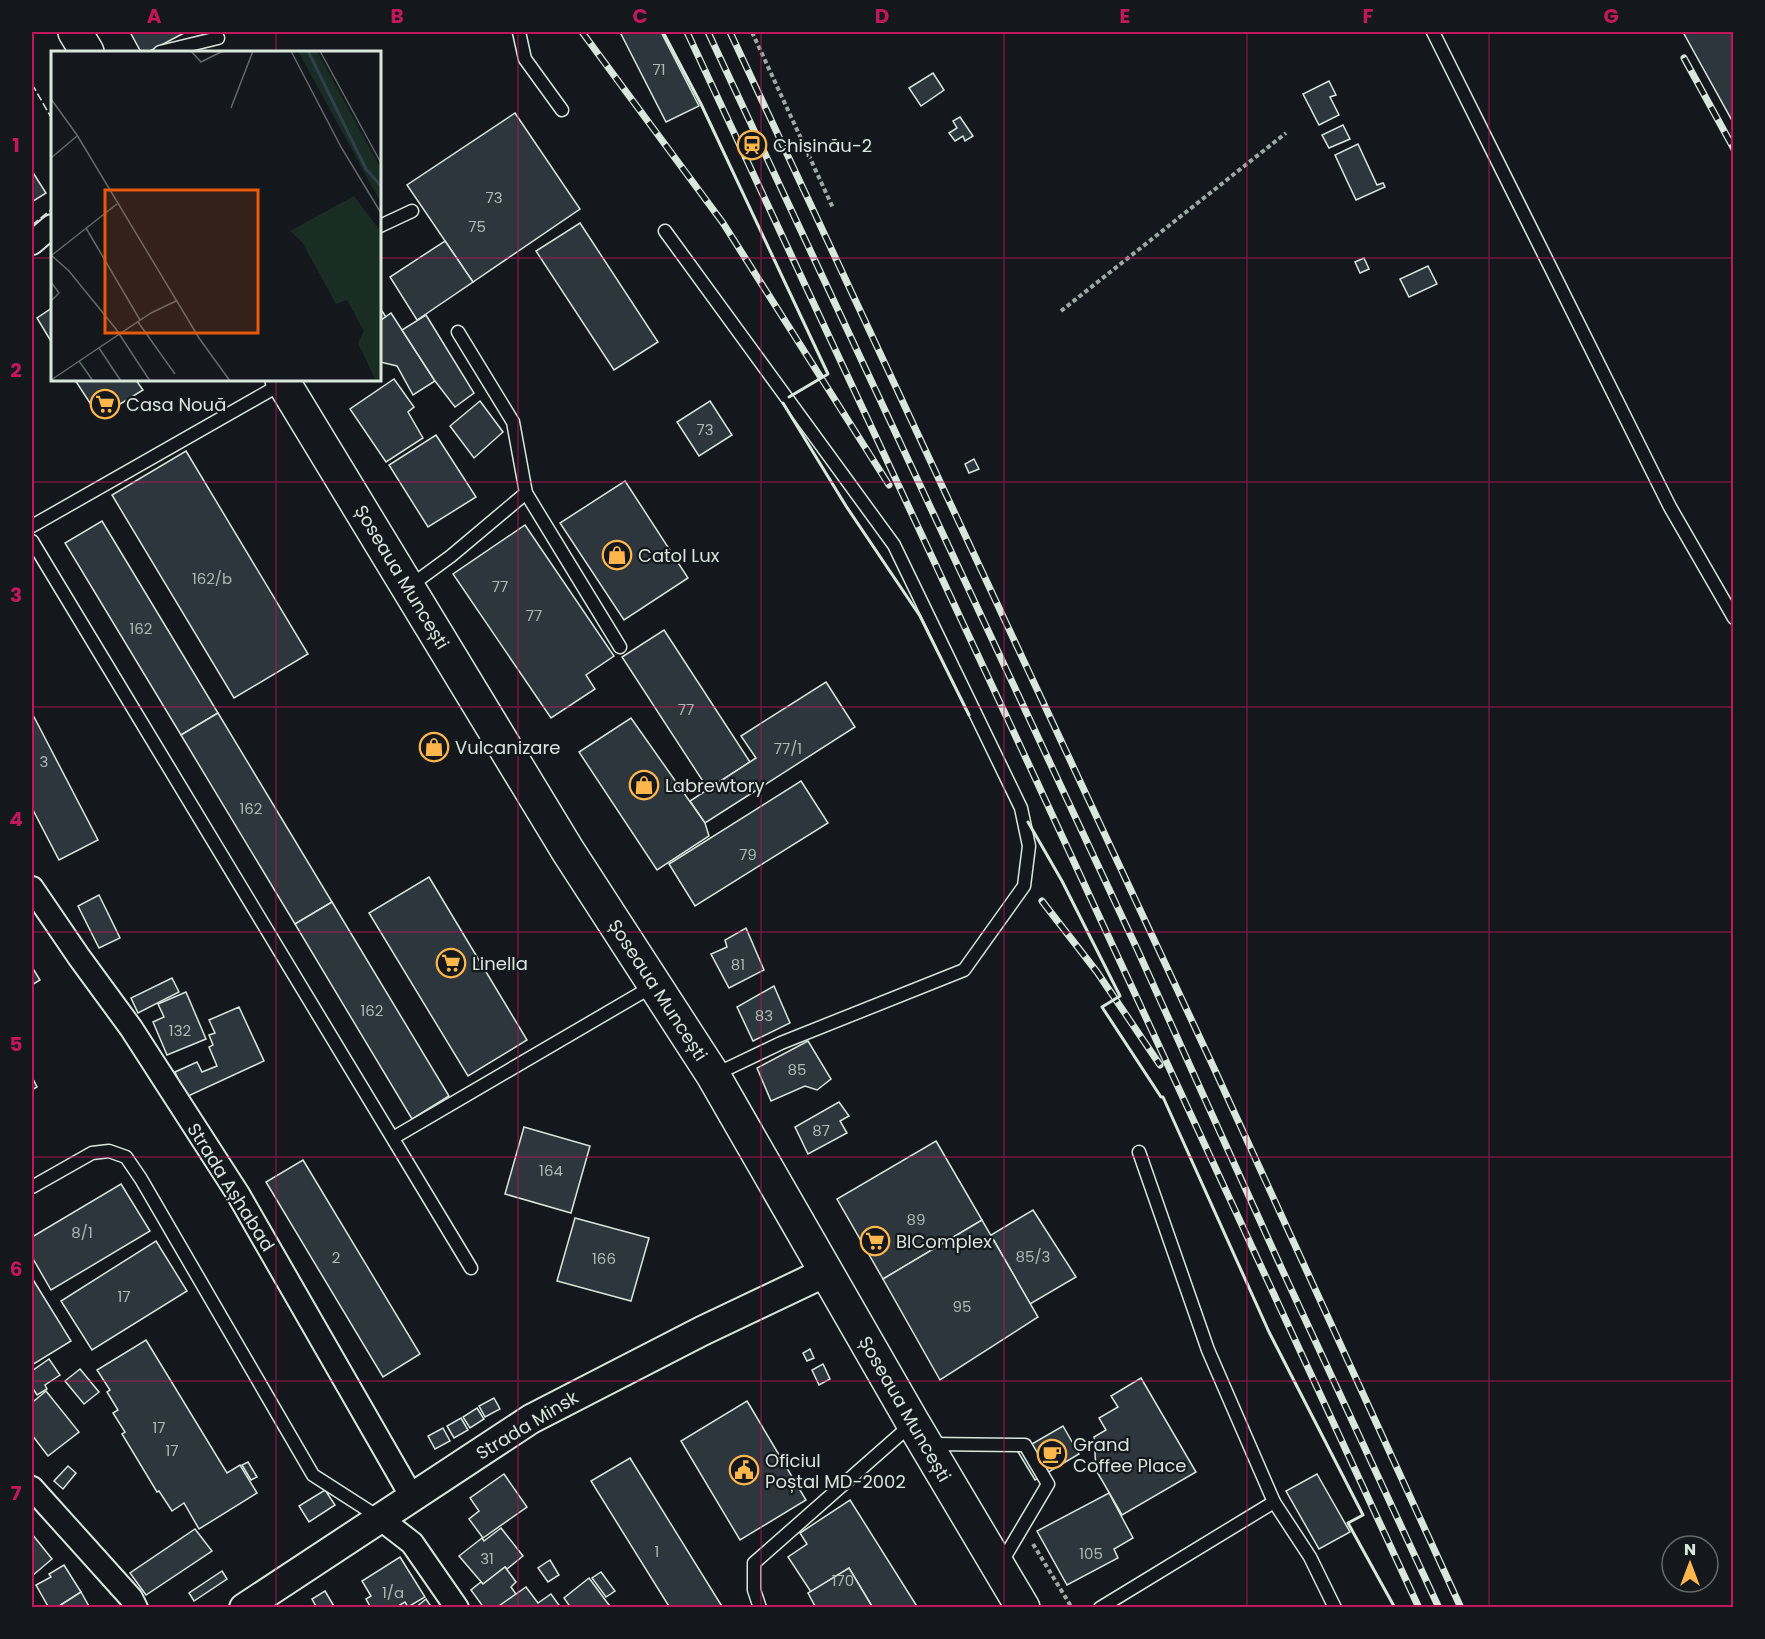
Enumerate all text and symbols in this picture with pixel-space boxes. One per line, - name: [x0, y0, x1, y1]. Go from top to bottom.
- text: A: [147, 2, 162, 30]
- text: B: [390, 2, 404, 30]
- text: C: [632, 2, 648, 30]
- text: D: [875, 2, 889, 30]
- text: E: [1120, 2, 1130, 30]
- text: F: [1363, 2, 1374, 30]
- text: G: [1603, 2, 1619, 30]
- inset map: [51, 51, 381, 381]
- house number: 71: [653, 59, 666, 80]
- station icon: Chișinău-2: [736, 129, 768, 161]
- text: 1: [12, 131, 20, 159]
- place label: Chișinău-2: [773, 133, 872, 158]
- house number: 73: [485, 187, 503, 208]
- house number: 75: [468, 216, 486, 237]
- text: 2: [10, 356, 22, 384]
- supermarket icon: Casa Nouă: [89, 388, 121, 420]
- place label: Casa Nouă: [126, 392, 226, 417]
- house number: 73: [696, 419, 714, 440]
- street label: Șoseaua Muncești: [349, 500, 455, 654]
- shop icon: Catol Lux: [601, 539, 633, 571]
- place label: Catol Lux: [638, 543, 720, 568]
- house number: 162/b: [192, 568, 232, 589]
- house number: 77: [492, 576, 508, 597]
- text: 3: [10, 581, 22, 609]
- house number: 77: [526, 605, 542, 626]
- house number: 162: [130, 618, 152, 639]
- house number: 77: [678, 699, 694, 720]
- shop icon: Vulcanizare: [418, 731, 450, 763]
- place label: Vulcanizare: [455, 735, 560, 760]
- house number: 77/1: [774, 738, 802, 759]
- house number: 3: [40, 751, 48, 772]
- shop icon: Labrewtory: [628, 769, 660, 801]
- place label: Labrewtory: [665, 773, 765, 798]
- house number: 162: [240, 798, 262, 819]
- text: 4: [9, 805, 23, 833]
- house number: 79: [739, 844, 757, 865]
- street label: Șoseaua Muncești: [603, 914, 713, 1066]
- supermarket icon: Linella: [435, 947, 467, 979]
- place label: Linella: [472, 951, 528, 976]
- house number: 81: [731, 954, 745, 975]
- house number: 162: [361, 1000, 383, 1021]
- house number: 83: [755, 1005, 773, 1026]
- house number: 132: [169, 1020, 191, 1041]
- text: 5: [10, 1030, 23, 1058]
- house number: 85: [788, 1059, 806, 1080]
- street label: Strada Așhabad: [181, 1118, 281, 1256]
- house number: 87: [812, 1120, 830, 1141]
- house number: 164: [539, 1160, 563, 1181]
- house number: 89: [907, 1209, 925, 1230]
- house number: 8/1: [71, 1222, 93, 1243]
- supermarket icon: BIComplex: [859, 1225, 891, 1257]
- place label: BIComplex: [896, 1229, 992, 1254]
- house number: 85/3: [1016, 1246, 1050, 1267]
- house number: 2: [332, 1247, 340, 1268]
- house number: 166: [592, 1248, 616, 1269]
- text: 6: [10, 1255, 22, 1283]
- house number: 17: [118, 1286, 131, 1307]
- house number: 95: [953, 1296, 971, 1317]
- street label: Șoseaua Muncești: [853, 1332, 957, 1486]
- street label: Strada Minsk: [471, 1384, 583, 1465]
- house number: 17: [153, 1417, 166, 1438]
- place label: Grand Coffee Place: [1073, 1432, 1187, 1478]
- cafe icon: Grand Coffee Place: [1036, 1438, 1068, 1470]
- house number: 17: [166, 1440, 179, 1461]
- place label: Oficiul Poștal MD-2002: [765, 1448, 906, 1494]
- public building icon: Oficiul Poștal MD-2002: [728, 1454, 760, 1486]
- text: 7: [11, 1479, 22, 1507]
- north arrow: [1660, 1534, 1720, 1594]
- text: N: [1684, 1538, 1696, 1561]
- house number: 1: [655, 1541, 659, 1562]
- house number: 105: [1079, 1543, 1103, 1564]
- house number: 31: [480, 1548, 494, 1569]
- house number: 170: [832, 1570, 854, 1591]
- house number: 1/a: [382, 1582, 404, 1603]

